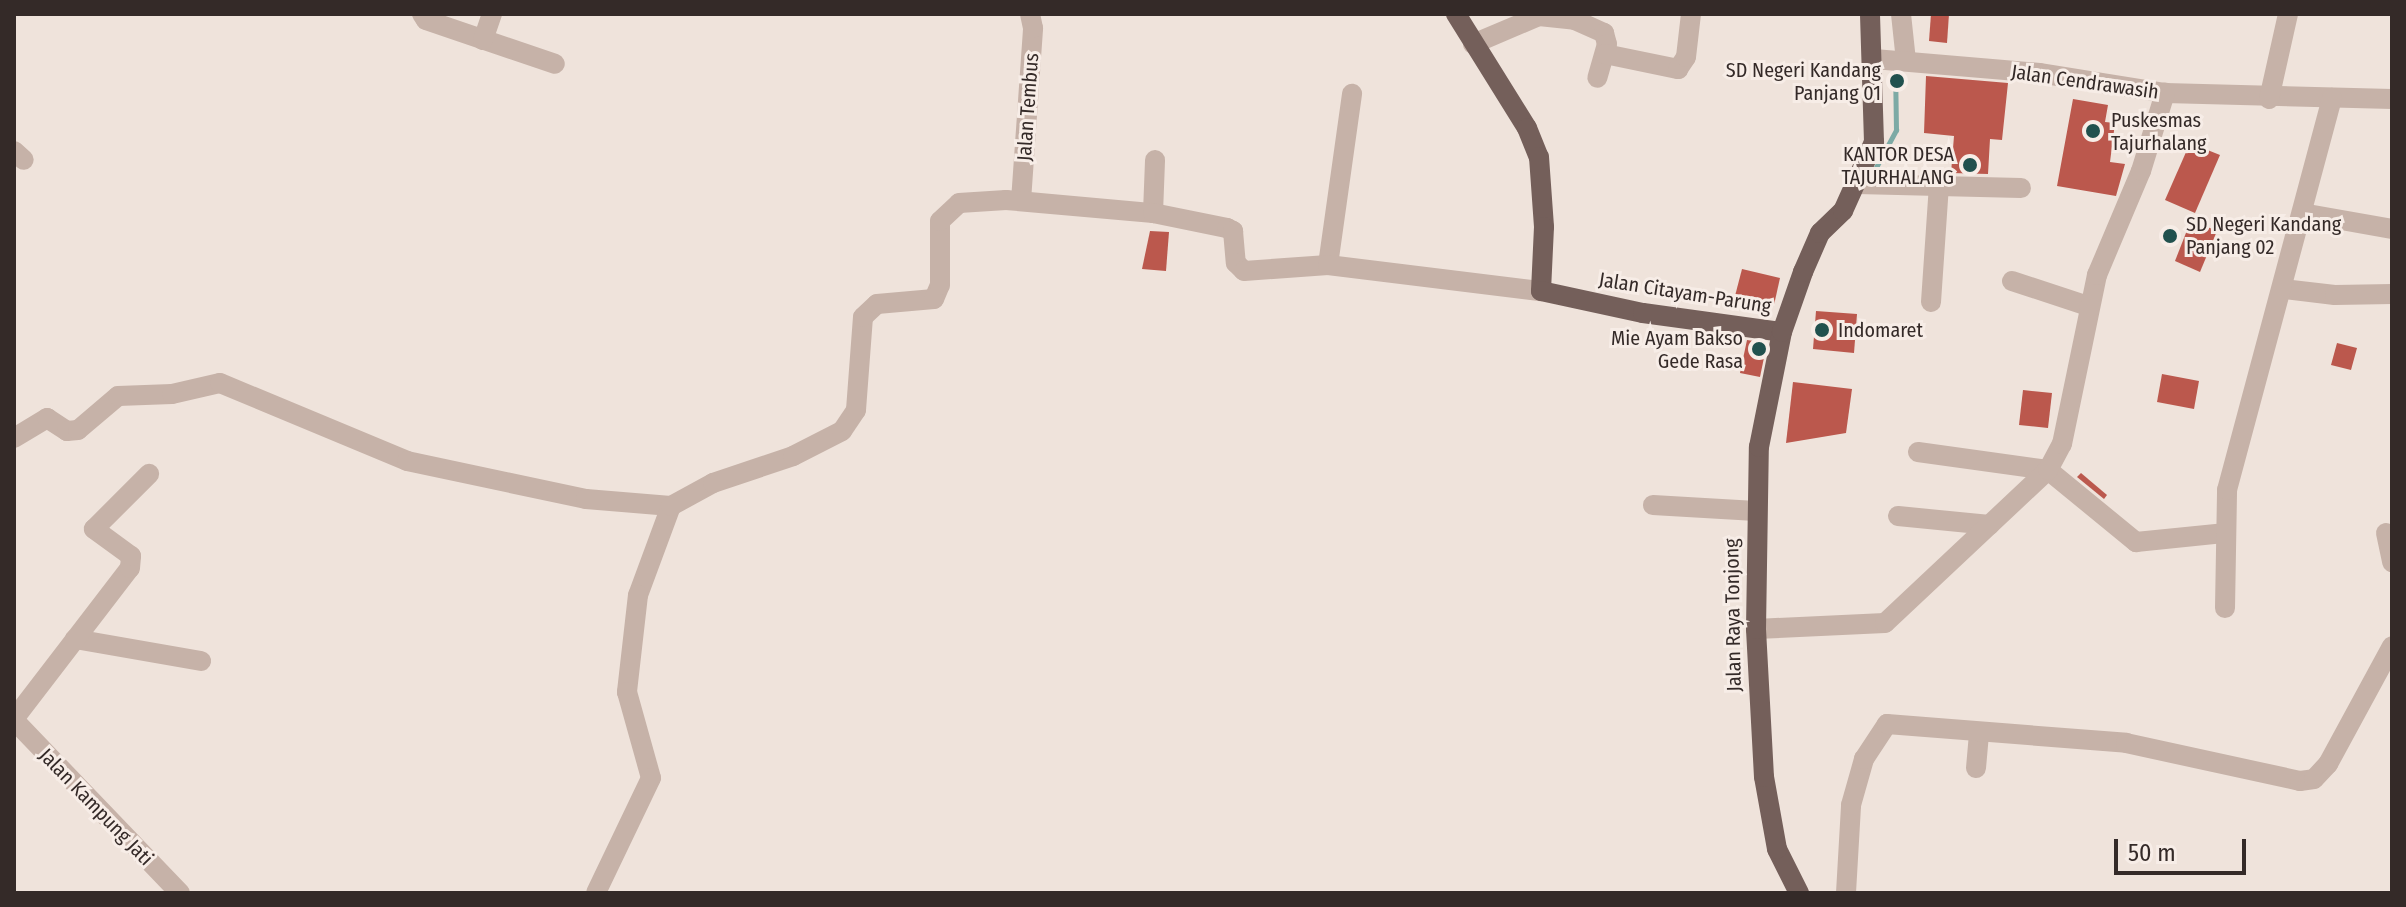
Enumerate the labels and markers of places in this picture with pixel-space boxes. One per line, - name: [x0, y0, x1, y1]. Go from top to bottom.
- place label: SD Negeri Kandang Panjang 01: [1726, 58, 1881, 105]
- marker: SD Negeri Kandang Panjang 01: [1888, 72, 1906, 90]
- place label: Puskesmas Tajurhalang: [2111, 108, 2206, 155]
- marker: Puskesmas Tajurhalang: [2082, 120, 2104, 142]
- place label: KANTOR DESA TAJURHALANG: [1841, 142, 1954, 189]
- marker: KANTOR DESA TAJURHALANG: [1961, 156, 1979, 174]
- place label: SD Negeri Kandang Panjang 02: [2186, 212, 2341, 259]
- marker: SD Negeri Kandang Panjang 02: [2161, 227, 2179, 245]
- place label: Indomaret: [1838, 318, 1923, 342]
- marker: Indomaret: [1813, 321, 1831, 339]
- place label: Mie Ayam Bakso Gede Rasa: [1611, 326, 1743, 373]
- marker: Mie Ayam Bakso Gede Rasa: [1750, 340, 1768, 358]

